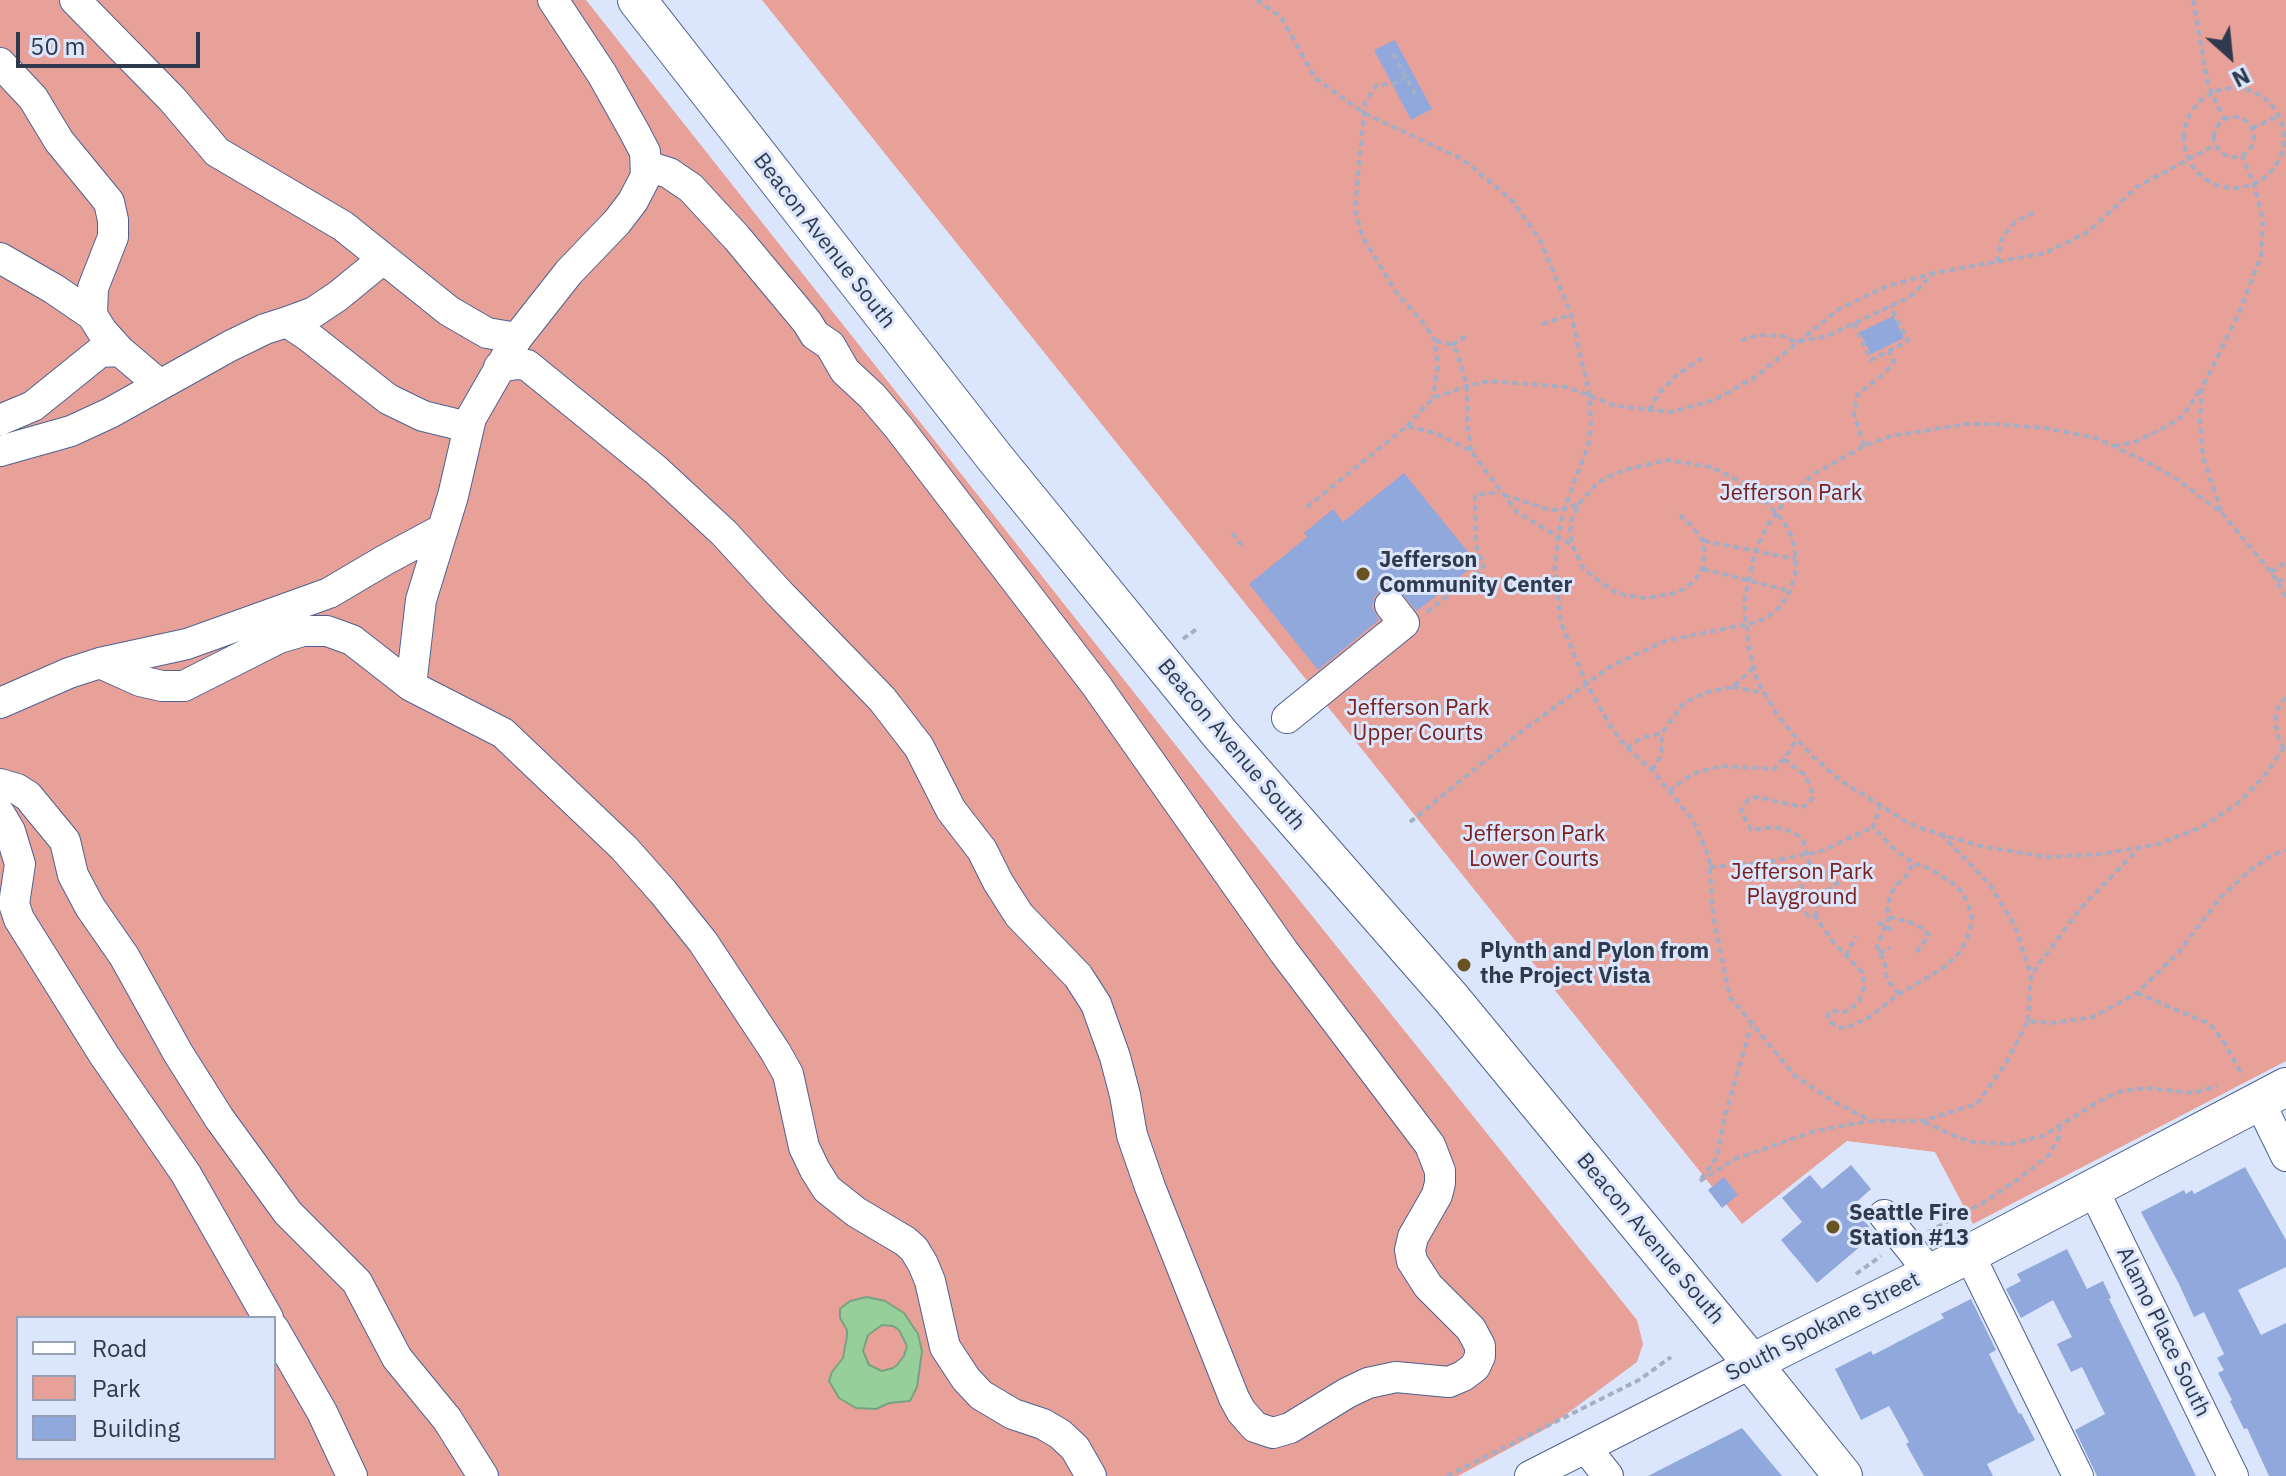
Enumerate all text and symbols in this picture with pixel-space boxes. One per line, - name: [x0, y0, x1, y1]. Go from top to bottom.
- scale bar: [20, 16, 204, 66]
- north arrow: [2190, 16, 2270, 96]
- text: 50 m: [30, 30, 85, 62]
- text: N: [2227, 61, 2255, 94]
- street label: Beacon Avenue South: [747, 148, 901, 334]
- park label: Jefferson Park: [1720, 481, 1862, 507]
- place label: Jefferson Community Center: [1379, 548, 1572, 600]
- marker: Jefferson Community Center: [1354, 565, 1372, 583]
- street label: Beacon Avenue South: [1152, 654, 1310, 836]
- park label: Jefferson Park Upper Courts: [1347, 696, 1489, 748]
- park label: Jefferson Park Lower Courts: [1463, 822, 1605, 874]
- park label: Jefferson Park Playground: [1731, 860, 1873, 912]
- place label: Plynth and Pylon from the Project Vista: [1480, 939, 1709, 990]
- marker: Plynth and Pylon from the Project Vista: [1455, 956, 1473, 974]
- street label: Beacon Avenue South: [1571, 1148, 1729, 1330]
- place label: Seattle Fire Station #13: [1849, 1201, 1969, 1252]
- marker: Seattle Fire Station #13: [1824, 1218, 1842, 1236]
- street label: Alamo Place South: [2110, 1243, 2216, 1421]
- street label: South Spokane Street: [1722, 1267, 1924, 1387]
- legend: [16, 1316, 276, 1460]
- text: Road: [92, 1332, 147, 1364]
- text: Park: [92, 1372, 141, 1404]
- text: Building: [92, 1412, 180, 1444]

